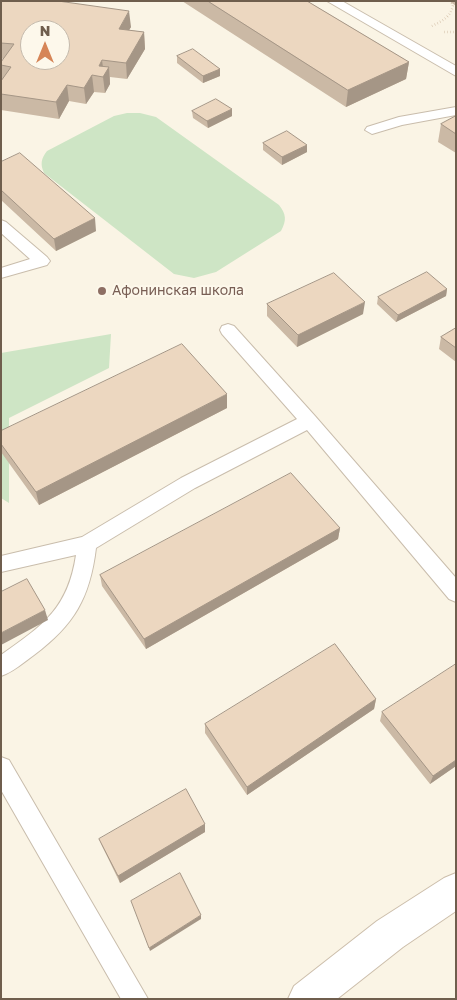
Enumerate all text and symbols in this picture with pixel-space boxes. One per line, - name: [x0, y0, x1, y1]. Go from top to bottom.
- north arrow: [20, 20, 70, 70]
- text: N: [40, 22, 50, 39]
- place label: Афонинская школа: [112, 283, 244, 299]
- marker: Афонинская школа: [96, 285, 108, 297]

